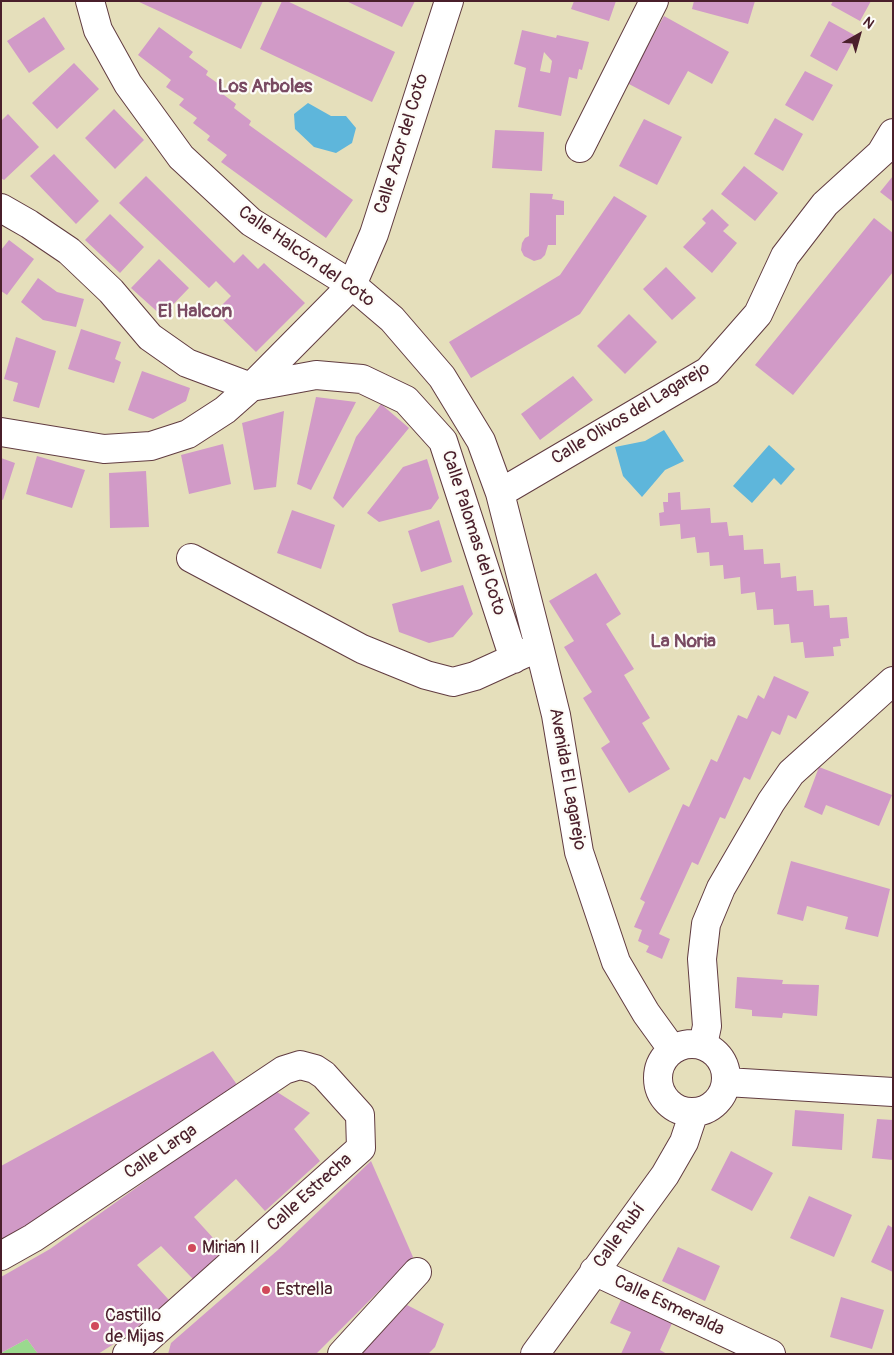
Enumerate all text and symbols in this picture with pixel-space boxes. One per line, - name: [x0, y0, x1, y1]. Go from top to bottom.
- north arrow: [834, 10, 884, 60]
- text: N: [860, 13, 878, 32]
- street label: Calle Azor del Coto: [370, 71, 434, 217]
- district label: Los Arboles: [218, 76, 312, 98]
- street label: Calle Halcón del Coto: [234, 202, 378, 312]
- district label: El Halcon: [158, 301, 232, 323]
- street label: Calle Olivos del Lagarejo: [548, 358, 714, 470]
- street label: Calle Palomas del Coto: [436, 448, 510, 618]
- district label: La Noria: [650, 631, 716, 653]
- street label: Avenida El Lagarejo: [544, 706, 590, 852]
- street label: Calle Larga: [120, 1120, 202, 1184]
- street label: Calle Estrecha: [263, 1149, 357, 1237]
- street label: Calle Rubí: [589, 1200, 651, 1272]
- place label: Mirian II: [202, 1237, 260, 1259]
- marker: Mirian II: [186, 1242, 198, 1254]
- street label: Calle Esmeralda: [610, 1271, 728, 1341]
- place label: Estrella: [276, 1279, 333, 1301]
- marker: Estrella: [260, 1284, 272, 1296]
- place label: Castillo de Mijas: [105, 1305, 164, 1348]
- marker: Castillo de Mijas: [89, 1320, 101, 1332]

